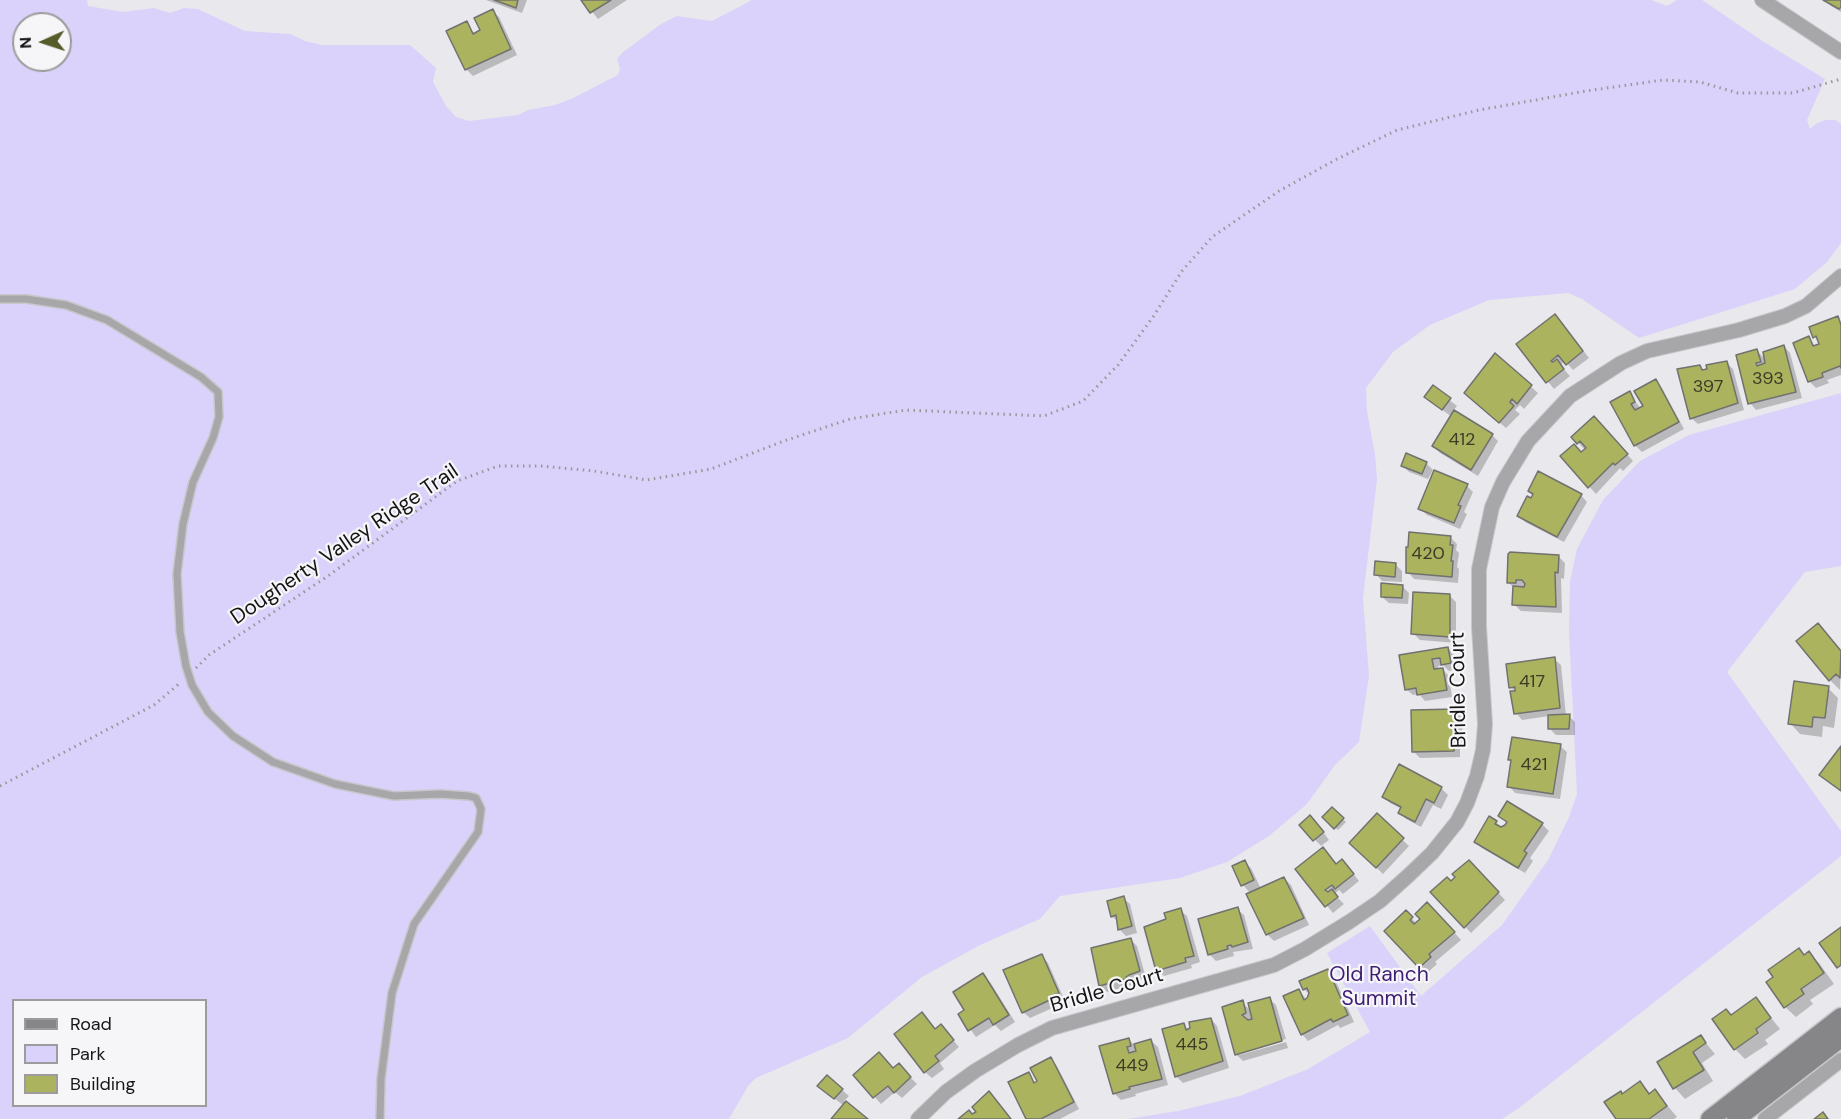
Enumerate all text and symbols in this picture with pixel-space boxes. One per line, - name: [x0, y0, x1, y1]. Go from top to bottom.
- north arrow: [12, 12, 72, 72]
- text: N: [15, 36, 36, 49]
- house number: 393: [1752, 368, 1784, 390]
- house number: 397: [1693, 376, 1723, 398]
- house number: 412: [1449, 429, 1475, 451]
- street label: Dougherty Valley Ridge Trail: [226, 459, 464, 631]
- house number: 420: [1411, 543, 1445, 565]
- street label: Bridle Court: [1445, 632, 1473, 748]
- house number: 417: [1519, 671, 1545, 693]
- house number: 421: [1521, 754, 1547, 776]
- park label: Old Ranch Summit: [1329, 962, 1429, 1012]
- street label: Bridle Court: [1048, 963, 1166, 1019]
- legend: [12, 999, 207, 1107]
- text: Road: [70, 1012, 112, 1036]
- house number: 445: [1176, 1034, 1208, 1056]
- text: Park: [70, 1042, 106, 1066]
- house number: 449: [1115, 1055, 1149, 1077]
- text: Building: [70, 1072, 135, 1096]

